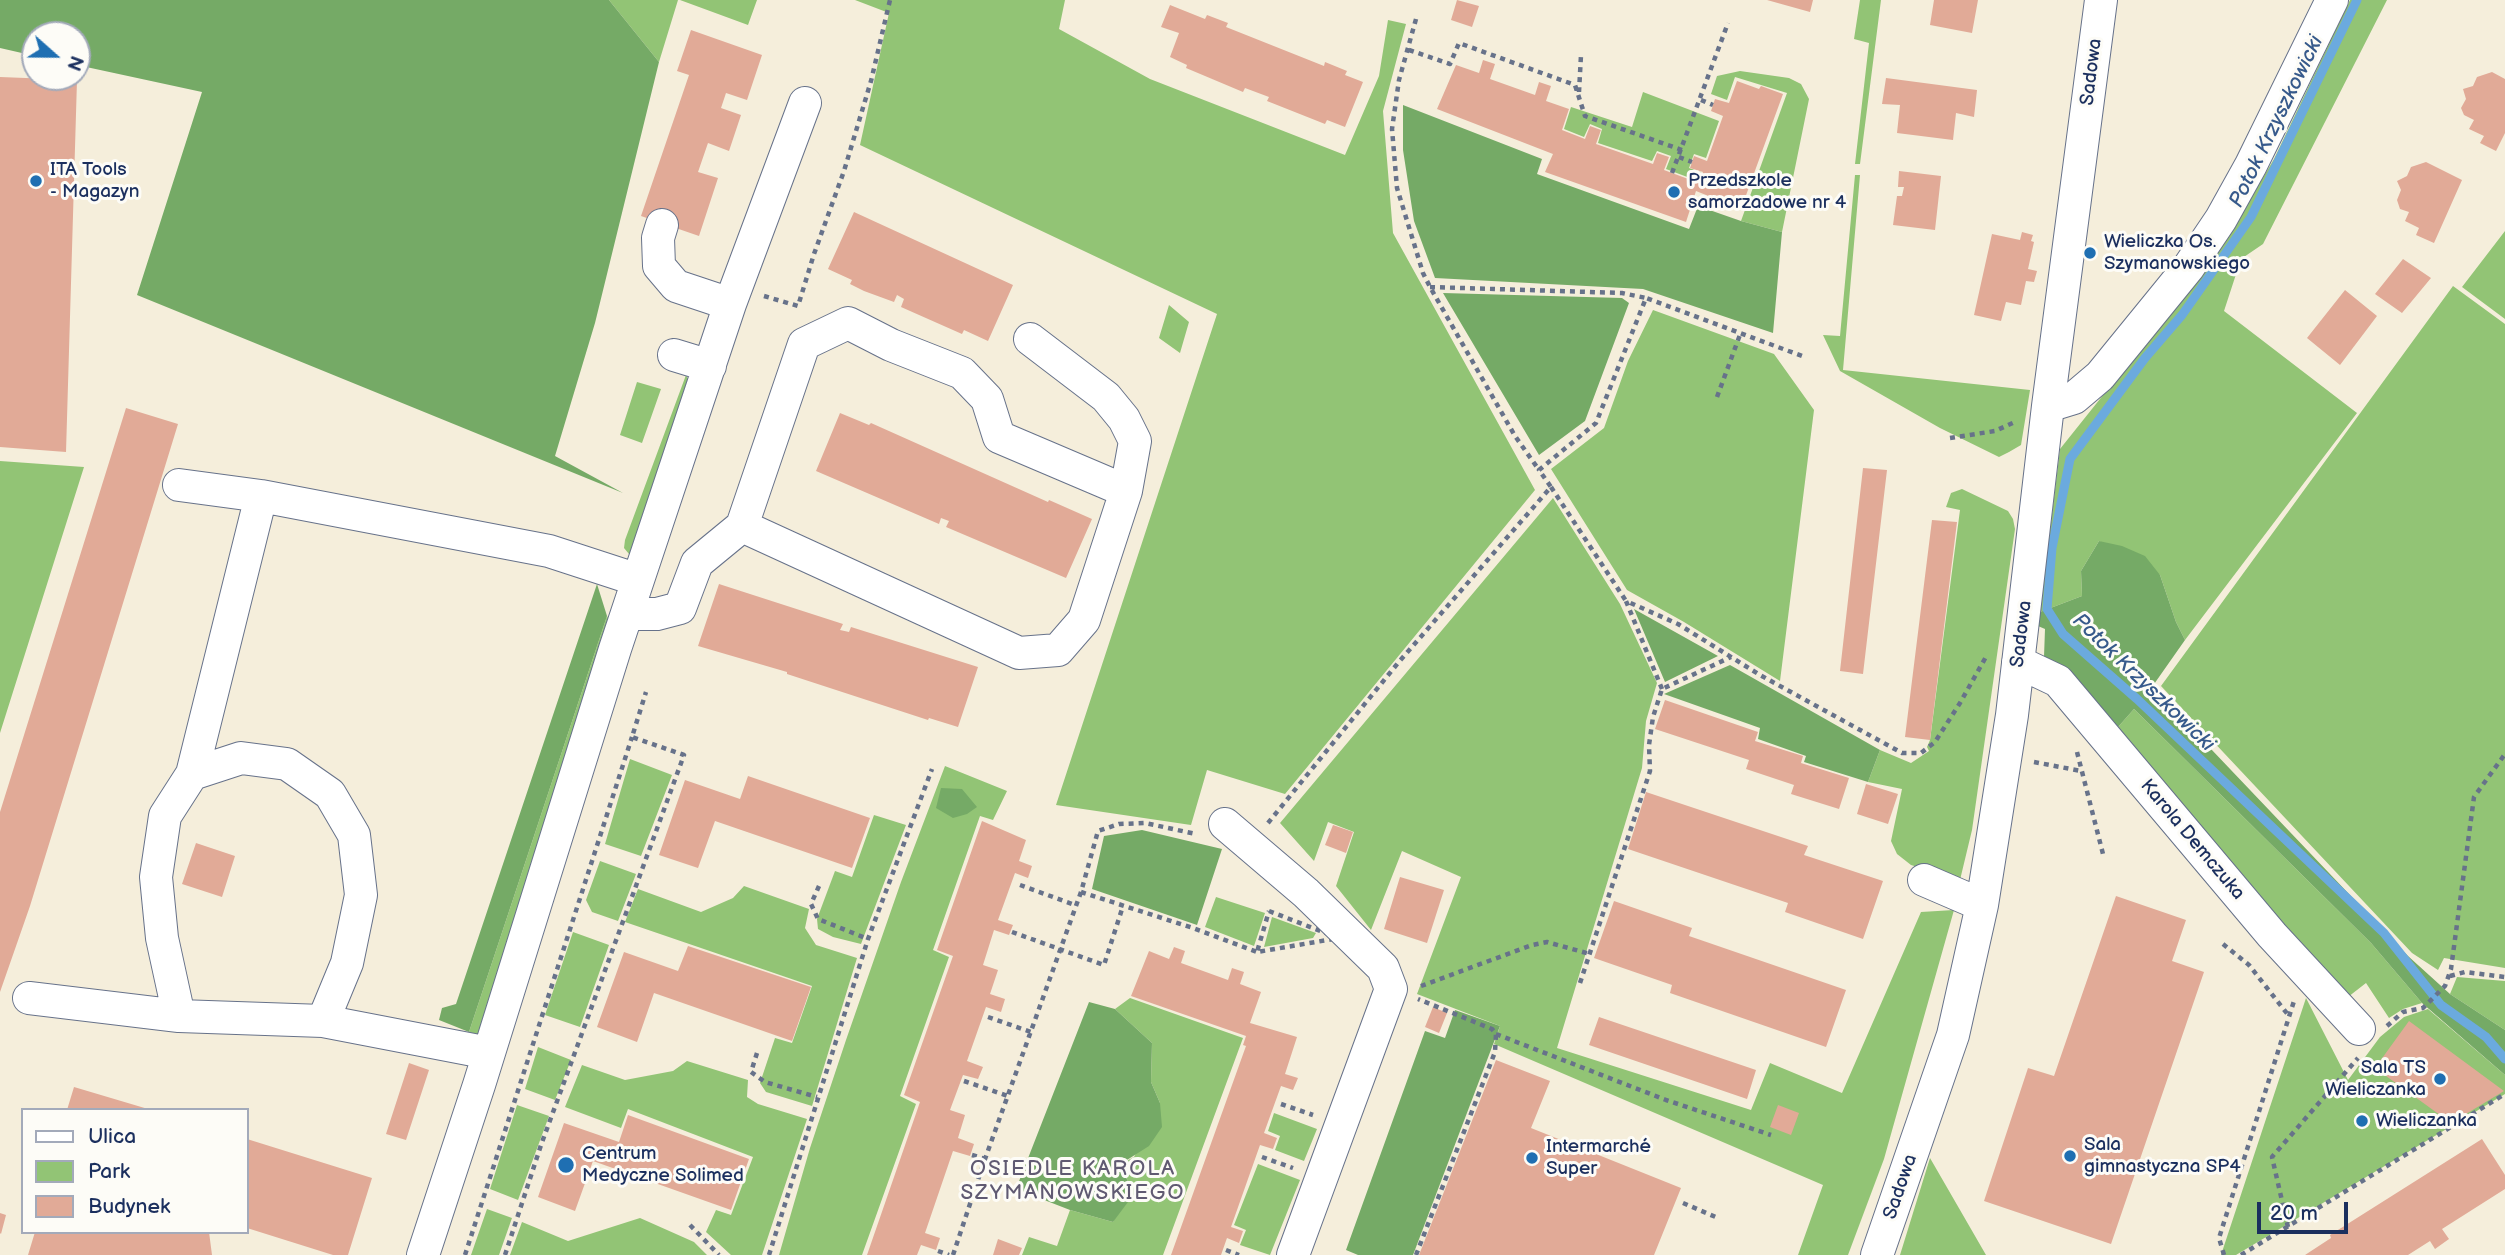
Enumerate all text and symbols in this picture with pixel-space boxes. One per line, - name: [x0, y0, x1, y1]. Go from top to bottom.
- north arrow: [21, 21, 91, 91]
- water label: Potok Krzyszkowicki: [2225, 32, 2329, 212]
- street label: Sadowa: [2077, 37, 2107, 107]
- text: N: [61, 52, 87, 74]
- place label: ITA Tools - Magazyn: [50, 159, 139, 203]
- place label: Przedszkole samorzadowe nr 4: [1688, 170, 1846, 214]
- marker: ITA Tools - Magazyn: [28, 173, 44, 189]
- marker: Przedszkole samorzadowe nr 4: [1666, 184, 1682, 200]
- place label: Wieliczka Os. Szymanowskiego: [2104, 231, 2250, 275]
- marker: Wieliczka Os. Szymanowskiego: [2082, 245, 2098, 261]
- street label: Sadowa: [2007, 599, 2037, 669]
- water label: Potok Krzyszkowicki: [2067, 609, 2219, 757]
- street label: Karola Demczuka: [2135, 775, 2249, 905]
- place label: Sala TS Wieliczanka: [2325, 1057, 2426, 1101]
- marker: Sala TS Wieliczanka: [2432, 1071, 2448, 1087]
- legend: [21, 1108, 248, 1234]
- place label: Wieliczanka: [2376, 1110, 2477, 1132]
- marker: Wieliczanka: [2354, 1113, 2370, 1129]
- text: Ulica: [88, 1124, 136, 1149]
- place label: Sala gimnastyczna SP4: [2084, 1134, 2241, 1178]
- place label: Intermarché Super: [1546, 1136, 1651, 1180]
- place label: Centrum Medyczne Solimed: [582, 1143, 744, 1187]
- marker: Sala gimnastyczna SP4: [2062, 1148, 2078, 1164]
- marker: Intermarché Super: [1524, 1150, 1540, 1166]
- street label: Sadowa: [1879, 1152, 1923, 1222]
- marker: Centrum Medyczne Solimed: [556, 1155, 576, 1175]
- district label: OSIEDLE KAROLA SZYMANOWSKIEGO: [962, 1157, 1184, 1207]
- text: Park: [88, 1159, 130, 1184]
- scale bar: [2260, 1188, 2351, 1232]
- text: Budynek: [88, 1194, 170, 1219]
- text: 20 m: [2270, 1201, 2318, 1226]

